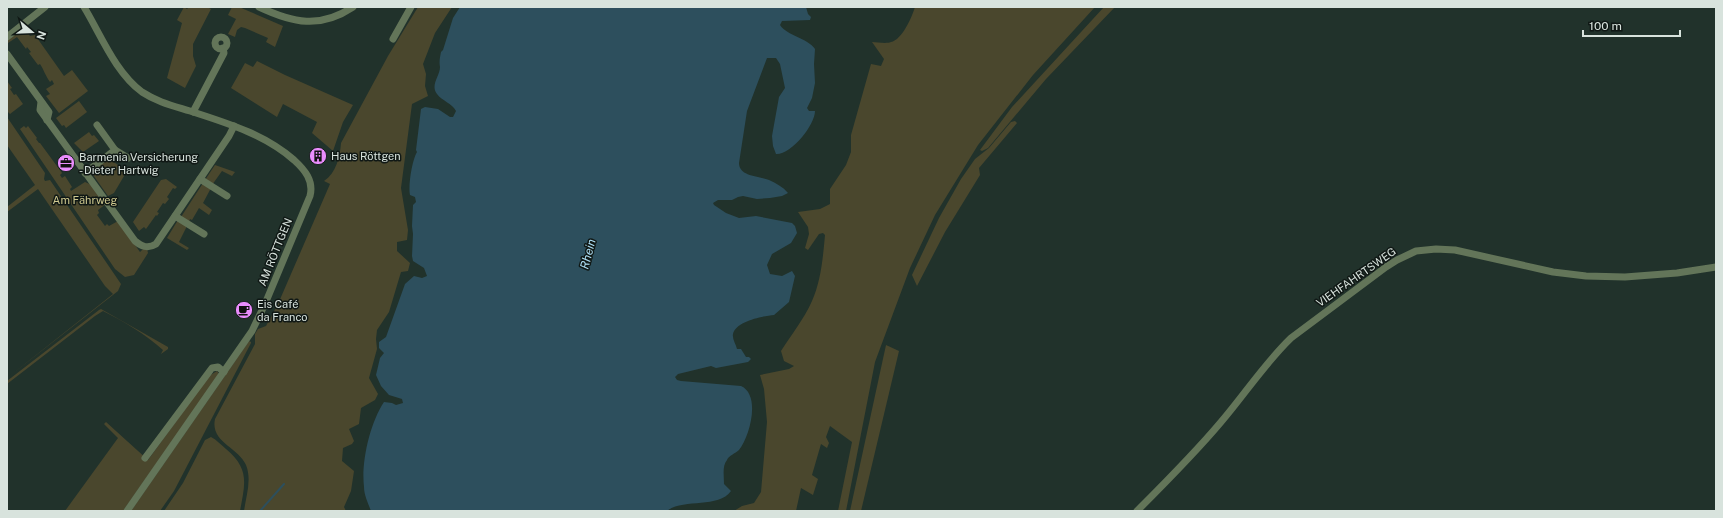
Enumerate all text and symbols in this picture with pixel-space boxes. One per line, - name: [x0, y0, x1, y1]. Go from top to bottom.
- north arrow: [12, 12, 52, 52]
- scale bar: [1583, 12, 1680, 38]
- text: 100 m: [1589, 19, 1622, 33]
- text: N: [34, 29, 49, 41]
- building icon: Haus Röttgen: [308, 146, 328, 166]
- place label: Haus Röttgen: [331, 150, 401, 162]
- place label: Barmenia Versicherung - Dieter Hartwig: [79, 151, 198, 176]
- office icon: Barmenia Versicherung - Dieter Hartwig: [56, 153, 76, 173]
- park label: Am Fährweg: [53, 194, 118, 206]
- street label: AM RÖTTGEN: [255, 216, 294, 288]
- water label: Rhein: [577, 237, 599, 271]
- street label: VIEHFAHRTSWEG: [1314, 245, 1398, 309]
- place label: Eis Café da Franco: [257, 298, 308, 323]
- cafe icon: Eis Café da Franco: [234, 300, 254, 320]

